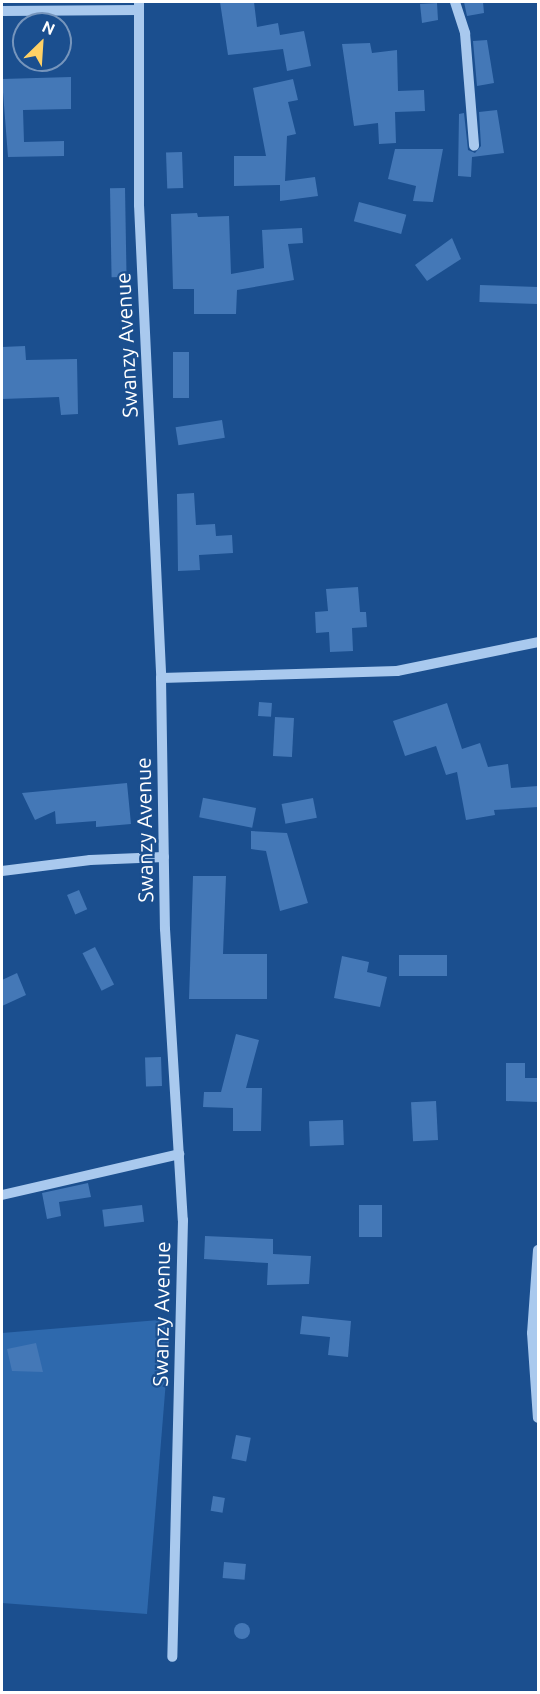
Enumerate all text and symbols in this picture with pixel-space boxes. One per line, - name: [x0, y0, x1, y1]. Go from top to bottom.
- north arrow: [12, 12, 72, 72]
- text: N: [40, 17, 58, 38]
- street label: Swanzy Avenue: [110, 272, 142, 418]
- street label: Swanzy Avenue: [130, 757, 158, 903]
- street label: Swanzy Avenue: [147, 1241, 175, 1387]

